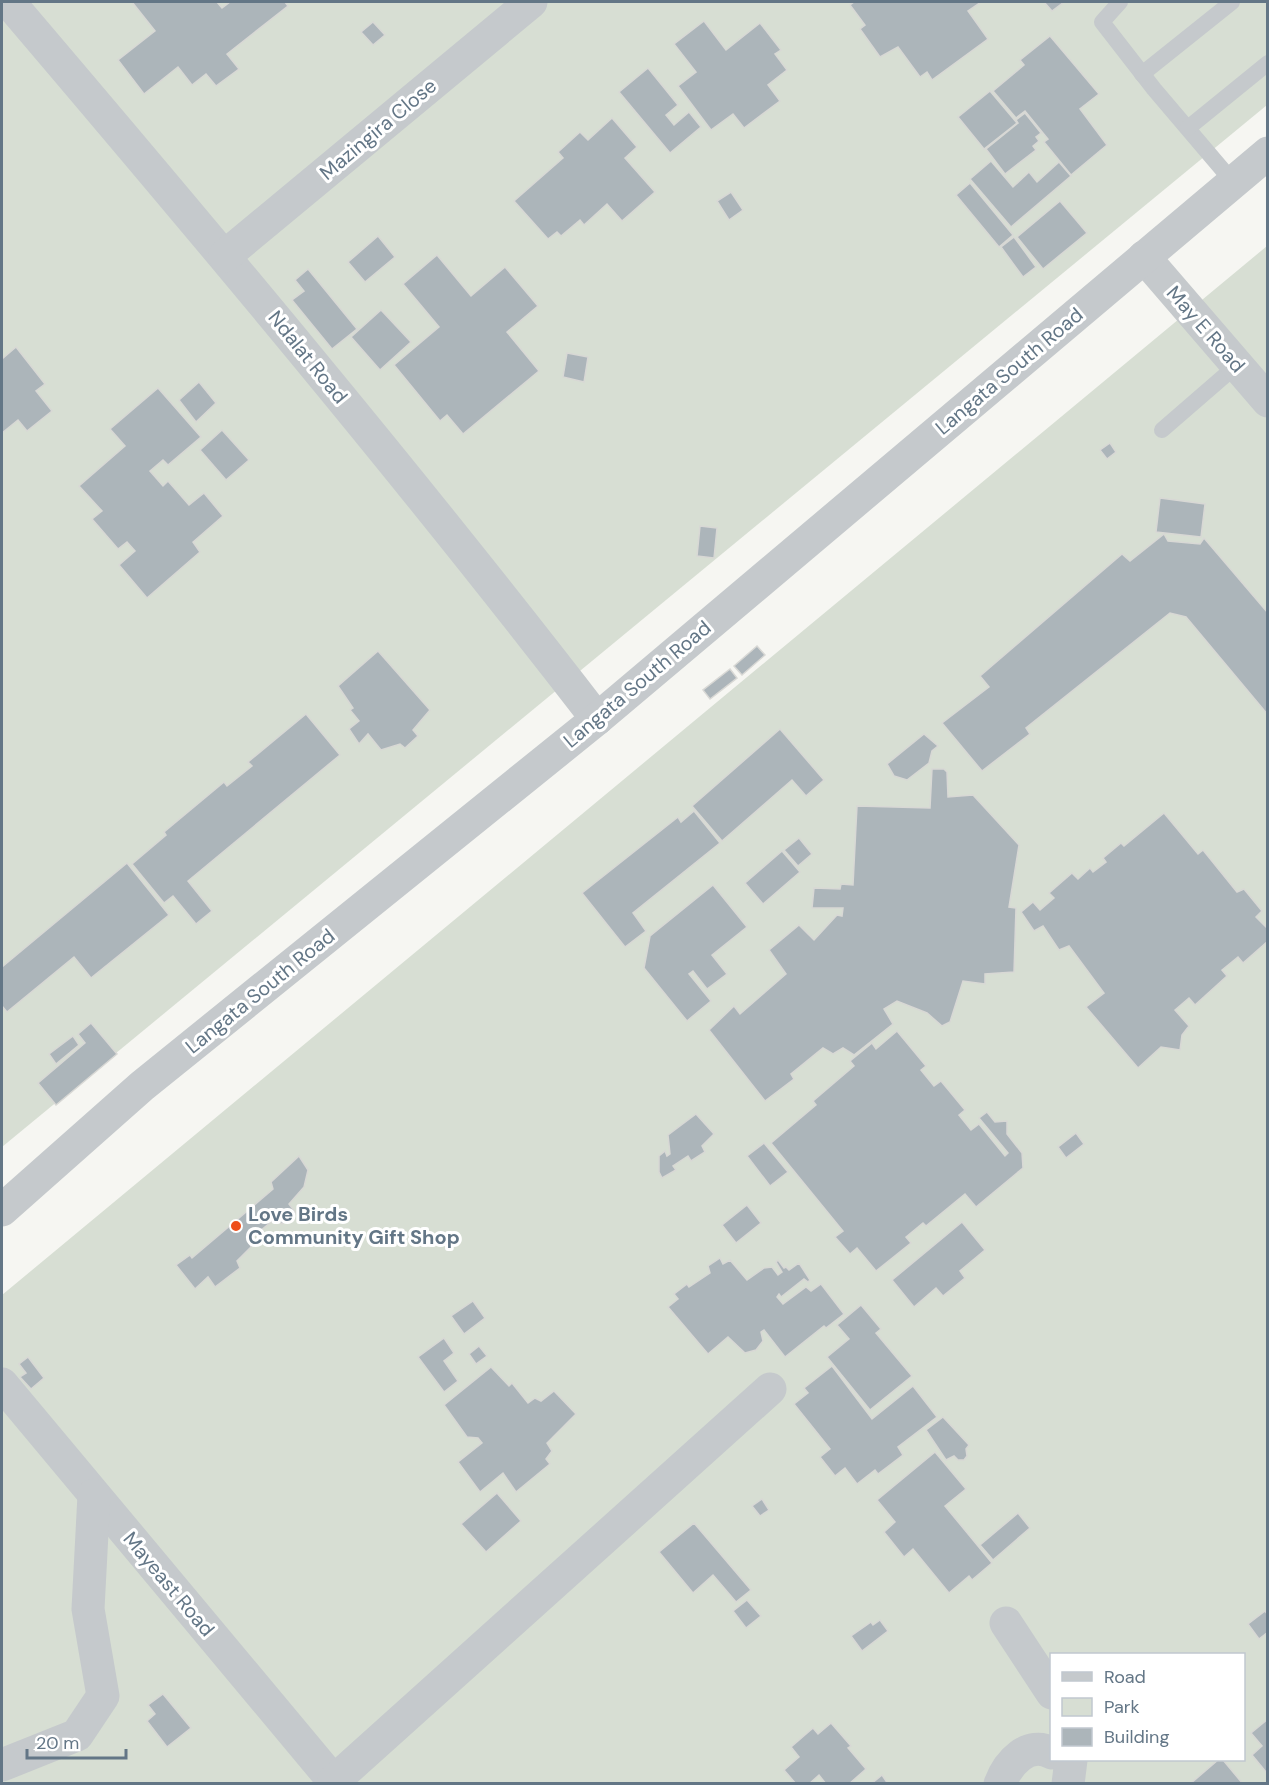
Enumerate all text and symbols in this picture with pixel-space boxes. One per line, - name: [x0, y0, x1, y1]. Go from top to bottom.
- street label: Mazingira Close: [314, 73, 442, 185]
- street label: May E Road: [1161, 280, 1251, 378]
- street label: Langata South Road: [930, 302, 1088, 440]
- street label: Ndalat Road: [263, 305, 353, 409]
- street label: Langata South Road: [558, 615, 716, 753]
- street label: Langata South Road: [180, 923, 340, 1059]
- place label: Love Birds Community Gift Shop: [248, 1201, 460, 1250]
- marker: Love Birds Community Gift Shop: [229, 1219, 243, 1233]
- street label: Mayeast Road: [118, 1526, 220, 1642]
- legend: [1050, 1653, 1245, 1761]
- text: Road: [1104, 1665, 1146, 1689]
- text: Park: [1104, 1695, 1140, 1719]
- scale bar: [27, 1722, 126, 1760]
- text: Building: [1104, 1725, 1169, 1749]
- text: 20 m: [36, 1731, 79, 1755]

